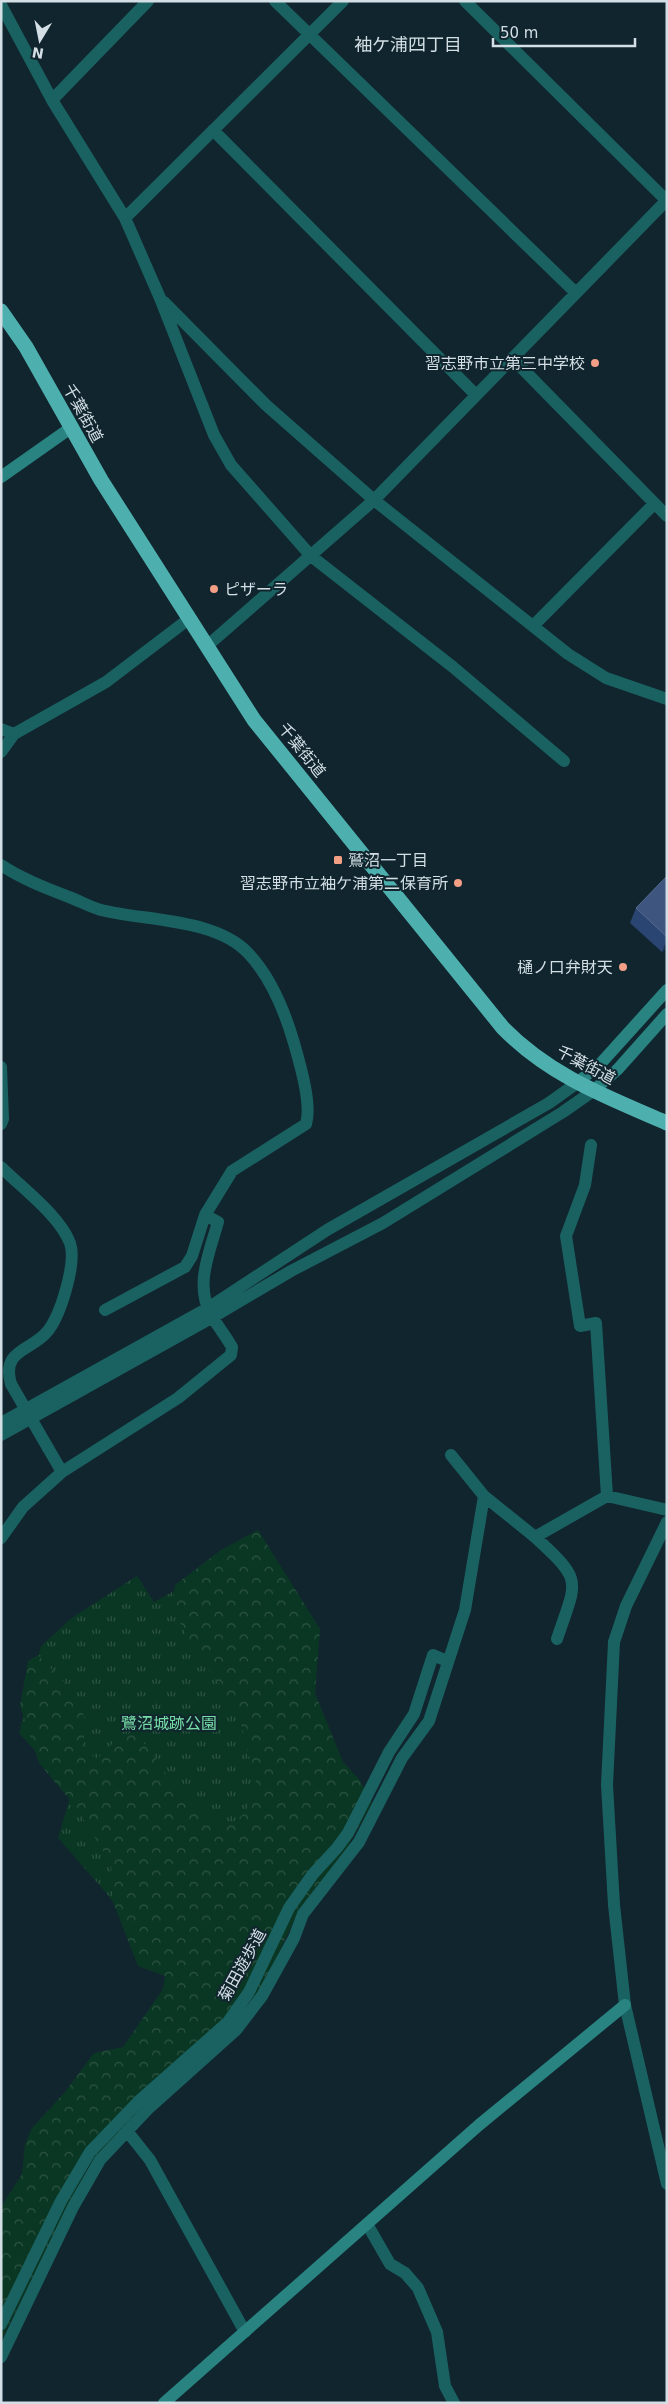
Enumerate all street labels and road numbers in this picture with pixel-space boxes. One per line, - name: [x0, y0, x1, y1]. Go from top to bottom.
- street label: 千葉街道: [59, 380, 107, 446]
- street label: 千葉街道: [274, 719, 330, 781]
- street label: 千葉街道: [553, 1042, 619, 1088]
- street label: 菊田遊歩道: [214, 1925, 270, 2005]

